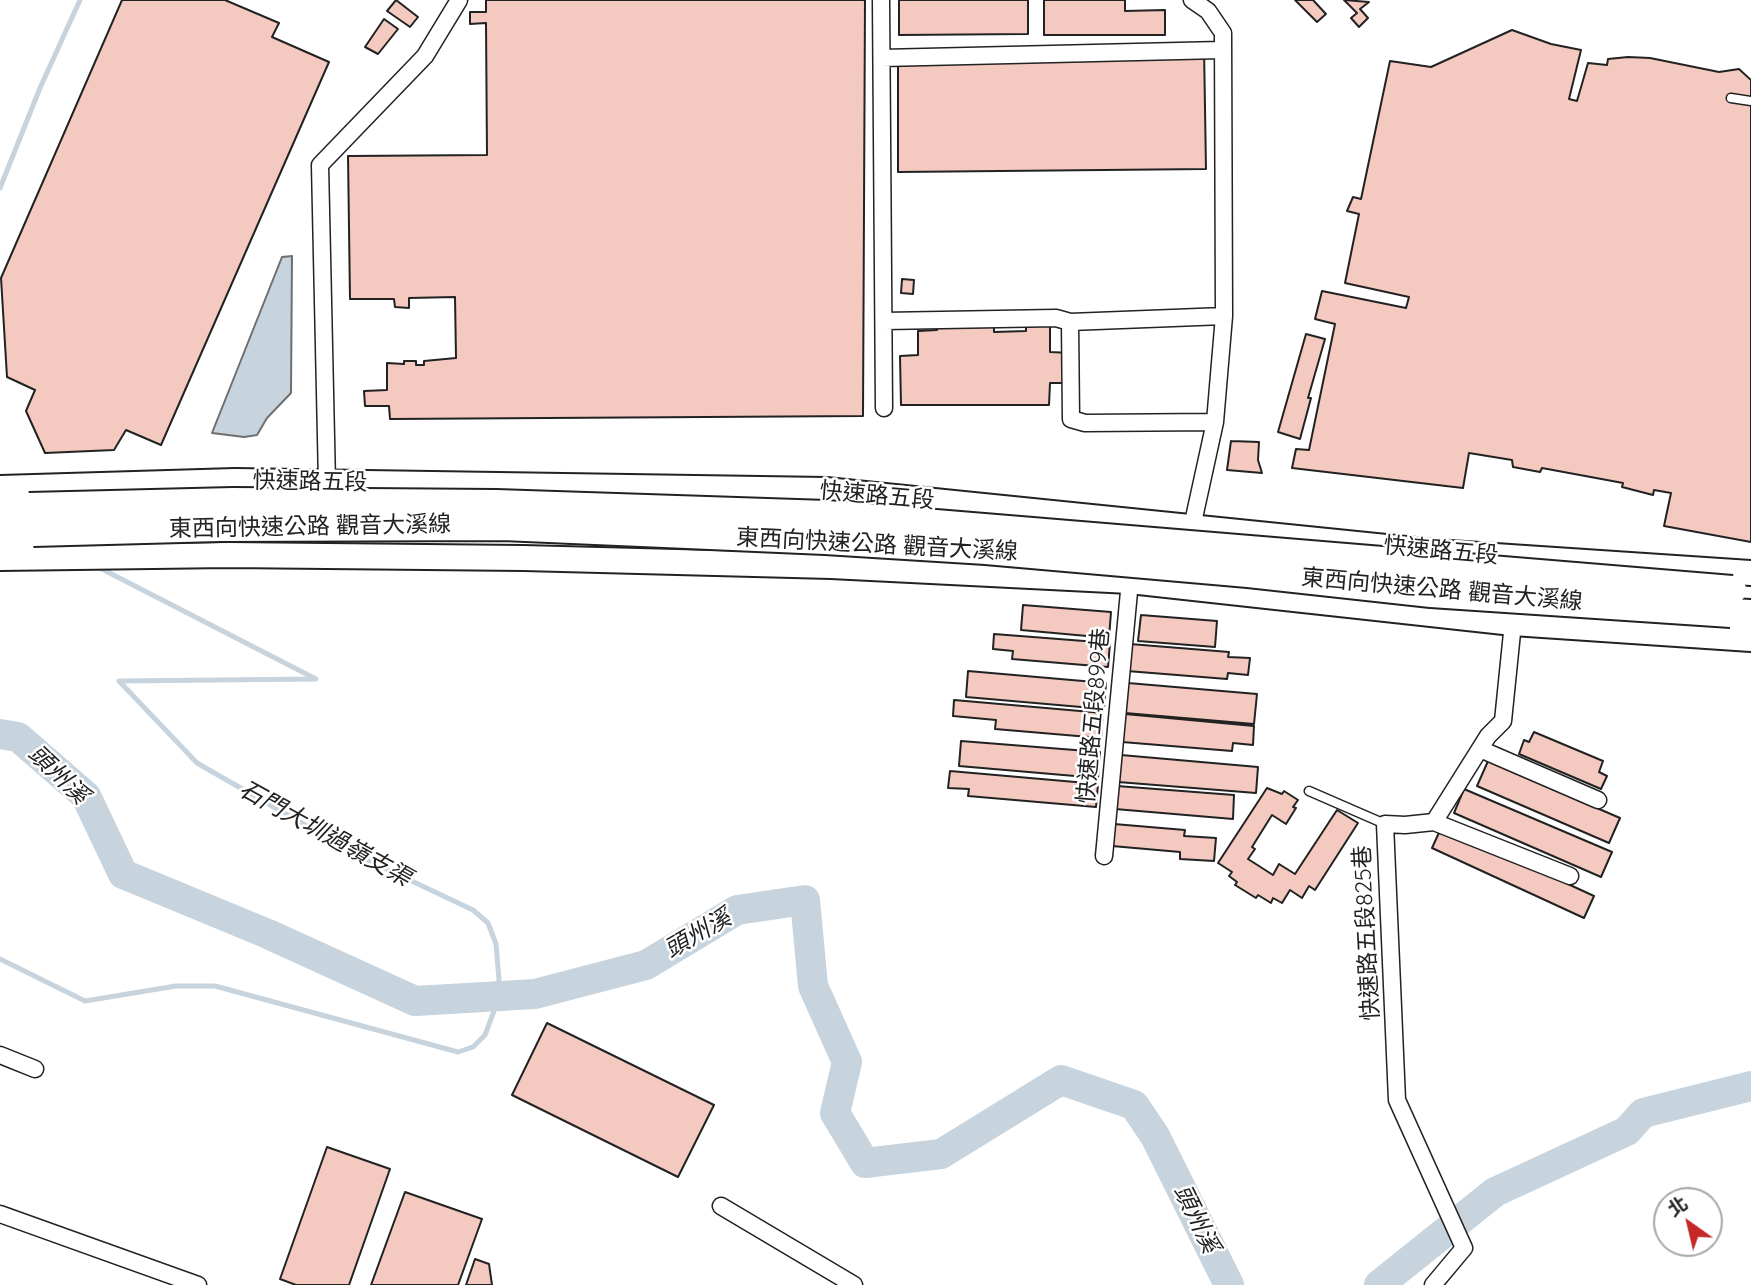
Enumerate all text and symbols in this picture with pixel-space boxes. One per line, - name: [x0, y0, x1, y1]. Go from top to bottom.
- street label: 快速路五段: [252, 467, 368, 497]
- street label: 快速路五段: [819, 477, 935, 515]
- street label: 東西向快速公路 觀音大溪線: [169, 511, 451, 543]
- street label: 東西向快速公路 觀音大溪線: [735, 524, 1019, 566]
- street label: 快速路五段: [1383, 532, 1499, 570]
- street label: 東西向快速公路 觀音大溪線: [1300, 564, 1584, 616]
- street label: 快速路五段899巷: [1073, 627, 1115, 805]
- water label: 頭州溪: [22, 740, 94, 810]
- water label: 石門大圳過嶺支渠: [234, 775, 416, 893]
- street label: 快速路五段825巷: [1349, 845, 1385, 1021]
- water label: 頭州溪: [660, 904, 736, 964]
- water label: 頭州溪: [1167, 1180, 1225, 1258]
- north arrow: [1653, 1187, 1723, 1257]
- text: 北: [1663, 1191, 1692, 1222]

